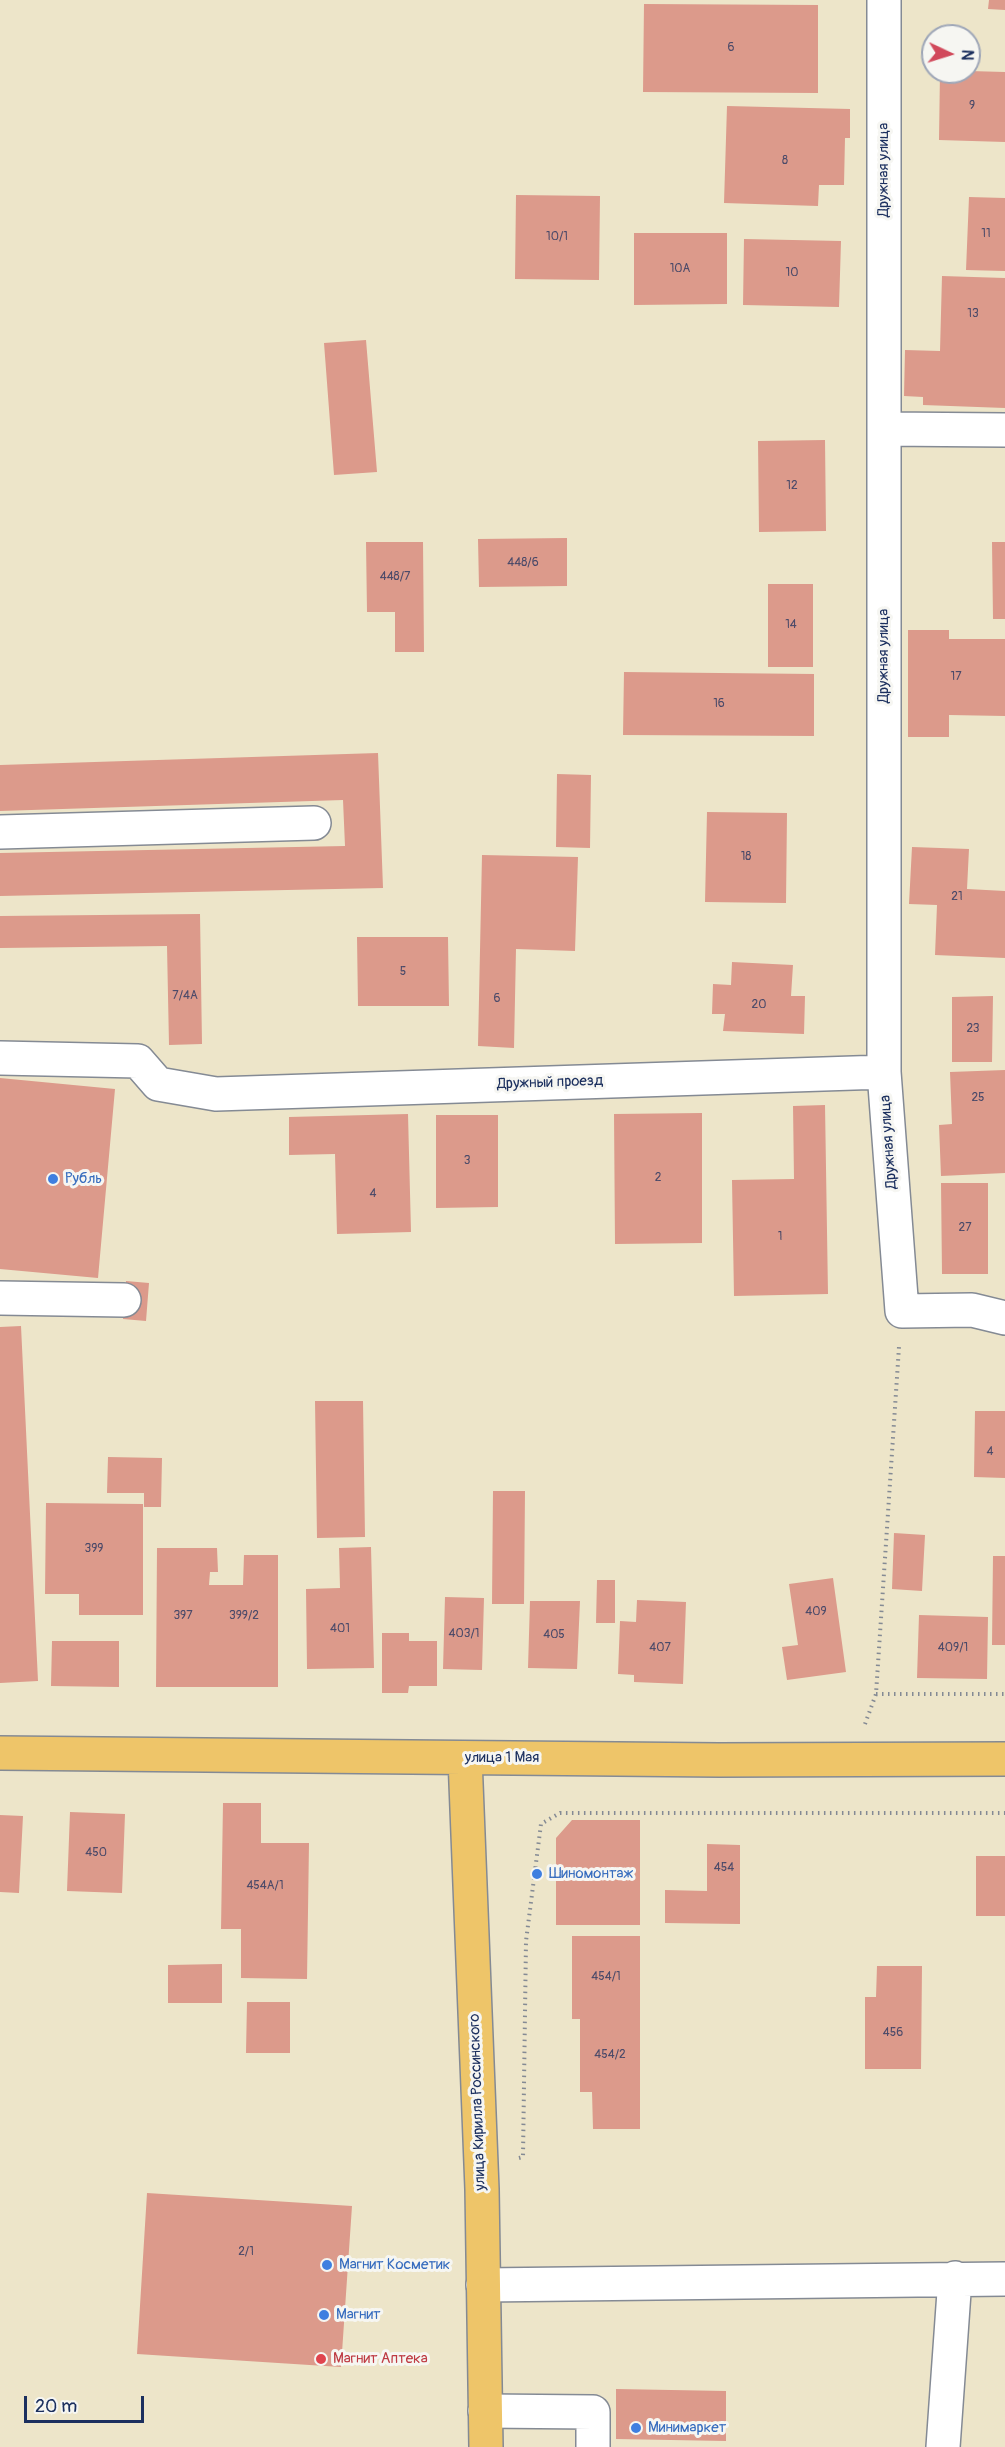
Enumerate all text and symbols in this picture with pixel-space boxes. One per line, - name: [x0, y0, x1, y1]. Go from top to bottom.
- north arrow: [921, 24, 981, 84]
- house number: 6: [728, 41, 734, 55]
- text: N: [957, 49, 977, 61]
- house number: 9: [969, 99, 975, 113]
- street label: Дружная улица: [875, 123, 893, 217]
- house number: 8: [782, 154, 788, 168]
- house number: 11: [981, 227, 991, 241]
- house number: 10/1: [546, 230, 568, 244]
- house number: 10А: [670, 262, 690, 276]
- house number: 10: [786, 266, 798, 280]
- house number: 13: [967, 307, 979, 321]
- house number: 12: [786, 479, 798, 493]
- house number: 448/6: [507, 556, 539, 570]
- house number: 448/7: [380, 570, 410, 584]
- street label: Дружная улица: [875, 609, 893, 703]
- house number: 14: [785, 618, 797, 632]
- house number: 17: [950, 670, 962, 684]
- house number: 16: [713, 697, 725, 711]
- house number: 18: [741, 850, 751, 864]
- house number: 21: [951, 890, 963, 904]
- house number: 5: [400, 965, 406, 979]
- house number: 7/4А: [172, 989, 198, 1003]
- house number: 6: [494, 992, 500, 1006]
- house number: 20: [752, 998, 766, 1012]
- house number: 23: [966, 1022, 980, 1036]
- street label: Дружный проезд: [497, 1072, 603, 1094]
- house number: 25: [971, 1091, 985, 1105]
- street label: Дружная улица: [877, 1094, 901, 1190]
- house number: 3: [464, 1154, 470, 1168]
- place label: Рубль: [65, 1170, 102, 1188]
- house number: 2: [655, 1171, 661, 1185]
- marker: Рубль: [46, 1172, 60, 1186]
- house number: 4: [370, 1187, 376, 1201]
- house number: 27: [958, 1221, 972, 1235]
- house number: 1: [778, 1230, 782, 1244]
- house number: 4: [987, 1445, 993, 1459]
- house number: 399: [84, 1542, 104, 1556]
- house number: 409: [805, 1605, 827, 1619]
- house number: 397: [173, 1609, 193, 1623]
- house number: 399/2: [229, 1609, 259, 1623]
- house number: 401: [330, 1622, 350, 1636]
- house number: 403/1: [449, 1627, 479, 1641]
- house number: 405: [543, 1628, 565, 1642]
- house number: 407: [649, 1641, 671, 1655]
- house number: 409/1: [938, 1641, 968, 1655]
- street label: улица 1 Мая: [465, 1749, 539, 1767]
- house number: 450: [85, 1846, 107, 1860]
- house number: 454: [714, 1861, 734, 1875]
- place label: Шиномонтаж: [549, 1865, 633, 1883]
- marker: Шиномонтаж: [530, 1867, 544, 1881]
- house number: 454А/1: [246, 1879, 284, 1893]
- house number: 454/1: [591, 1970, 621, 1984]
- street label: улица Кирилла Россинского: [466, 2013, 490, 2191]
- house number: 456: [883, 2026, 903, 2040]
- house number: 454/2: [594, 2048, 626, 2062]
- house number: 2/1: [238, 2245, 254, 2259]
- place label: Магнит Косметик: [339, 2256, 450, 2274]
- marker: Магнит Косметик: [320, 2258, 334, 2272]
- place label: Магнит: [336, 2306, 381, 2324]
- marker: Магнит: [317, 2308, 331, 2322]
- place label: Магнит Аптека: [333, 2350, 428, 2368]
- marker: Магнит Аптека: [314, 2352, 328, 2366]
- scale bar: [27, 2384, 147, 2422]
- text: 20 m: [35, 2395, 77, 2418]
- place label: Минимаркет: [648, 2419, 726, 2437]
- marker: Минимаркет: [629, 2421, 643, 2435]

